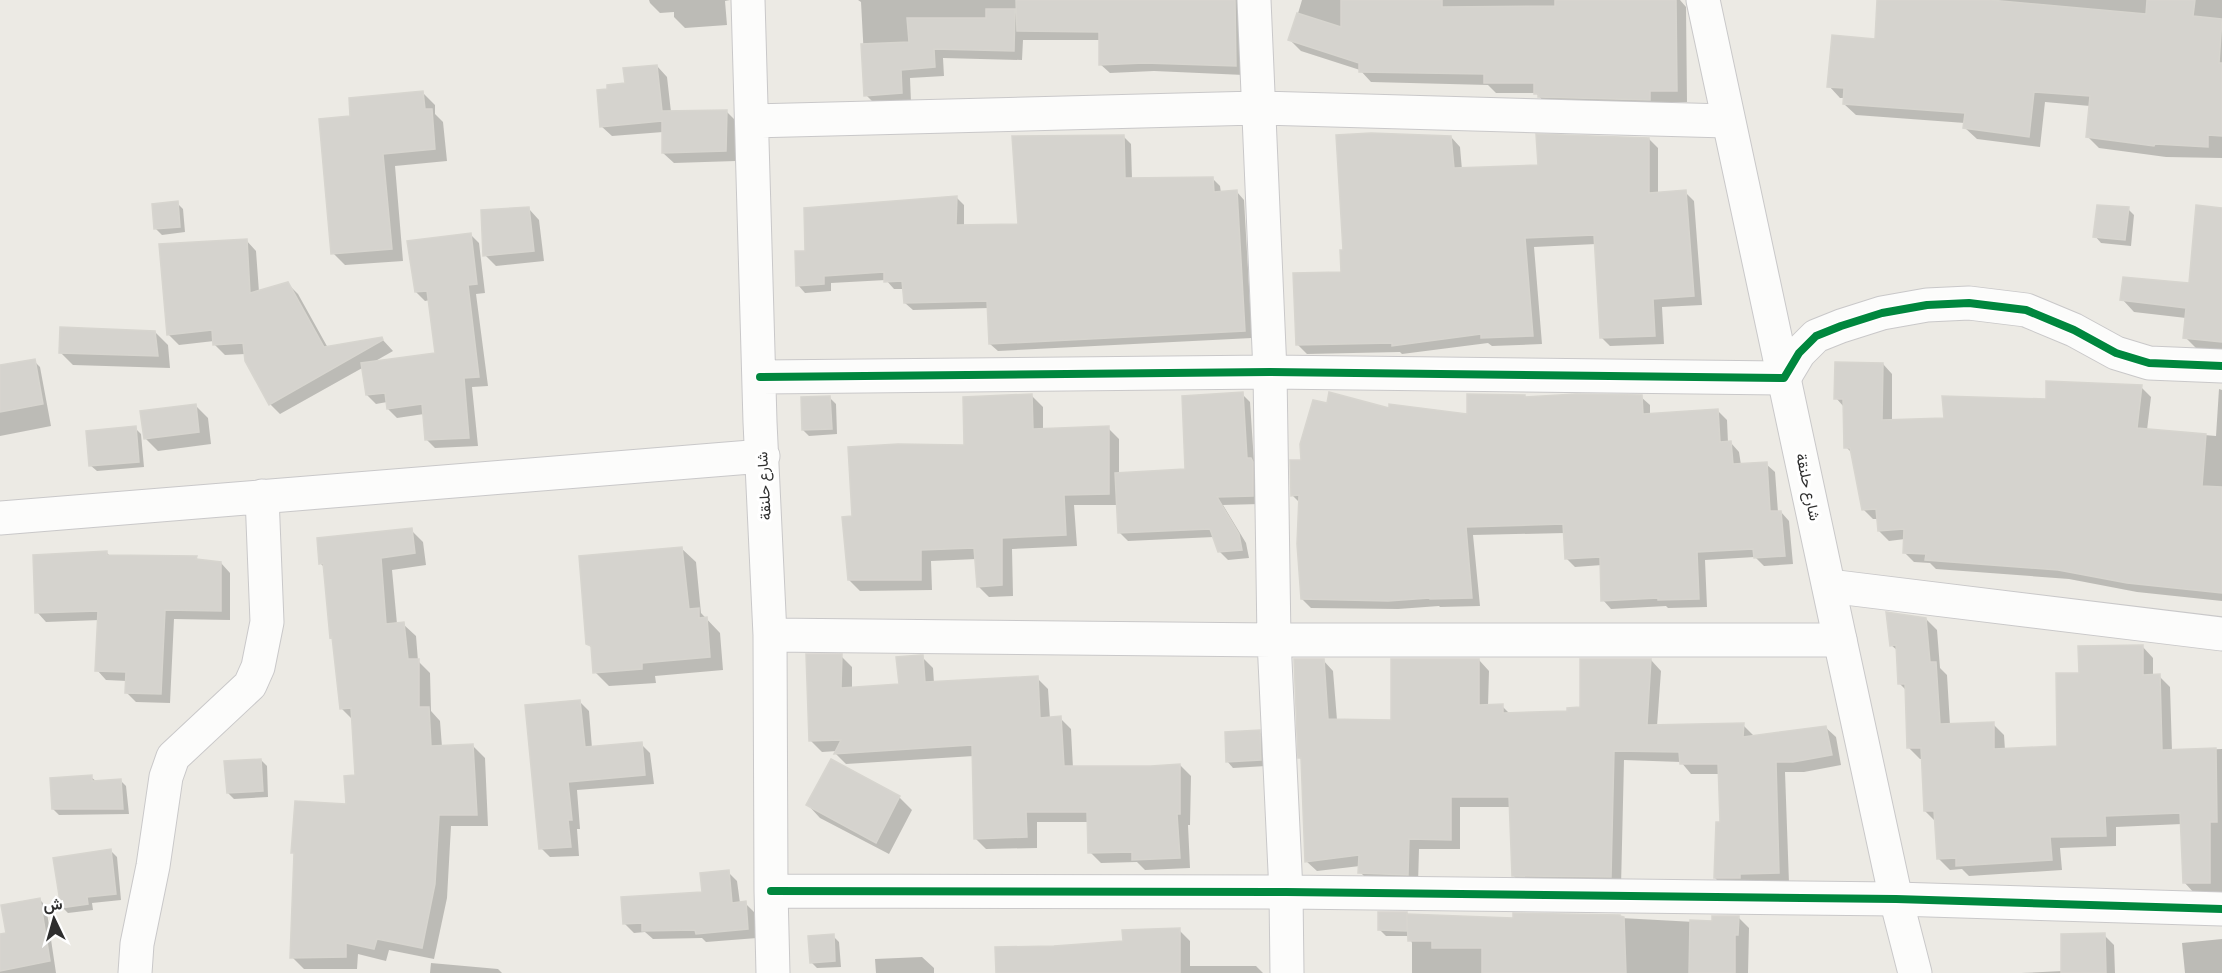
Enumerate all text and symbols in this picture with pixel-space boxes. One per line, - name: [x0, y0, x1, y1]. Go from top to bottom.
- street label: شارع حلنقة: [753, 451, 777, 521]
- street label: شارع حلنقة: [1790, 451, 1824, 523]
- north arrow: [24, 889, 84, 949]
- text: ش: [42, 894, 63, 915]

